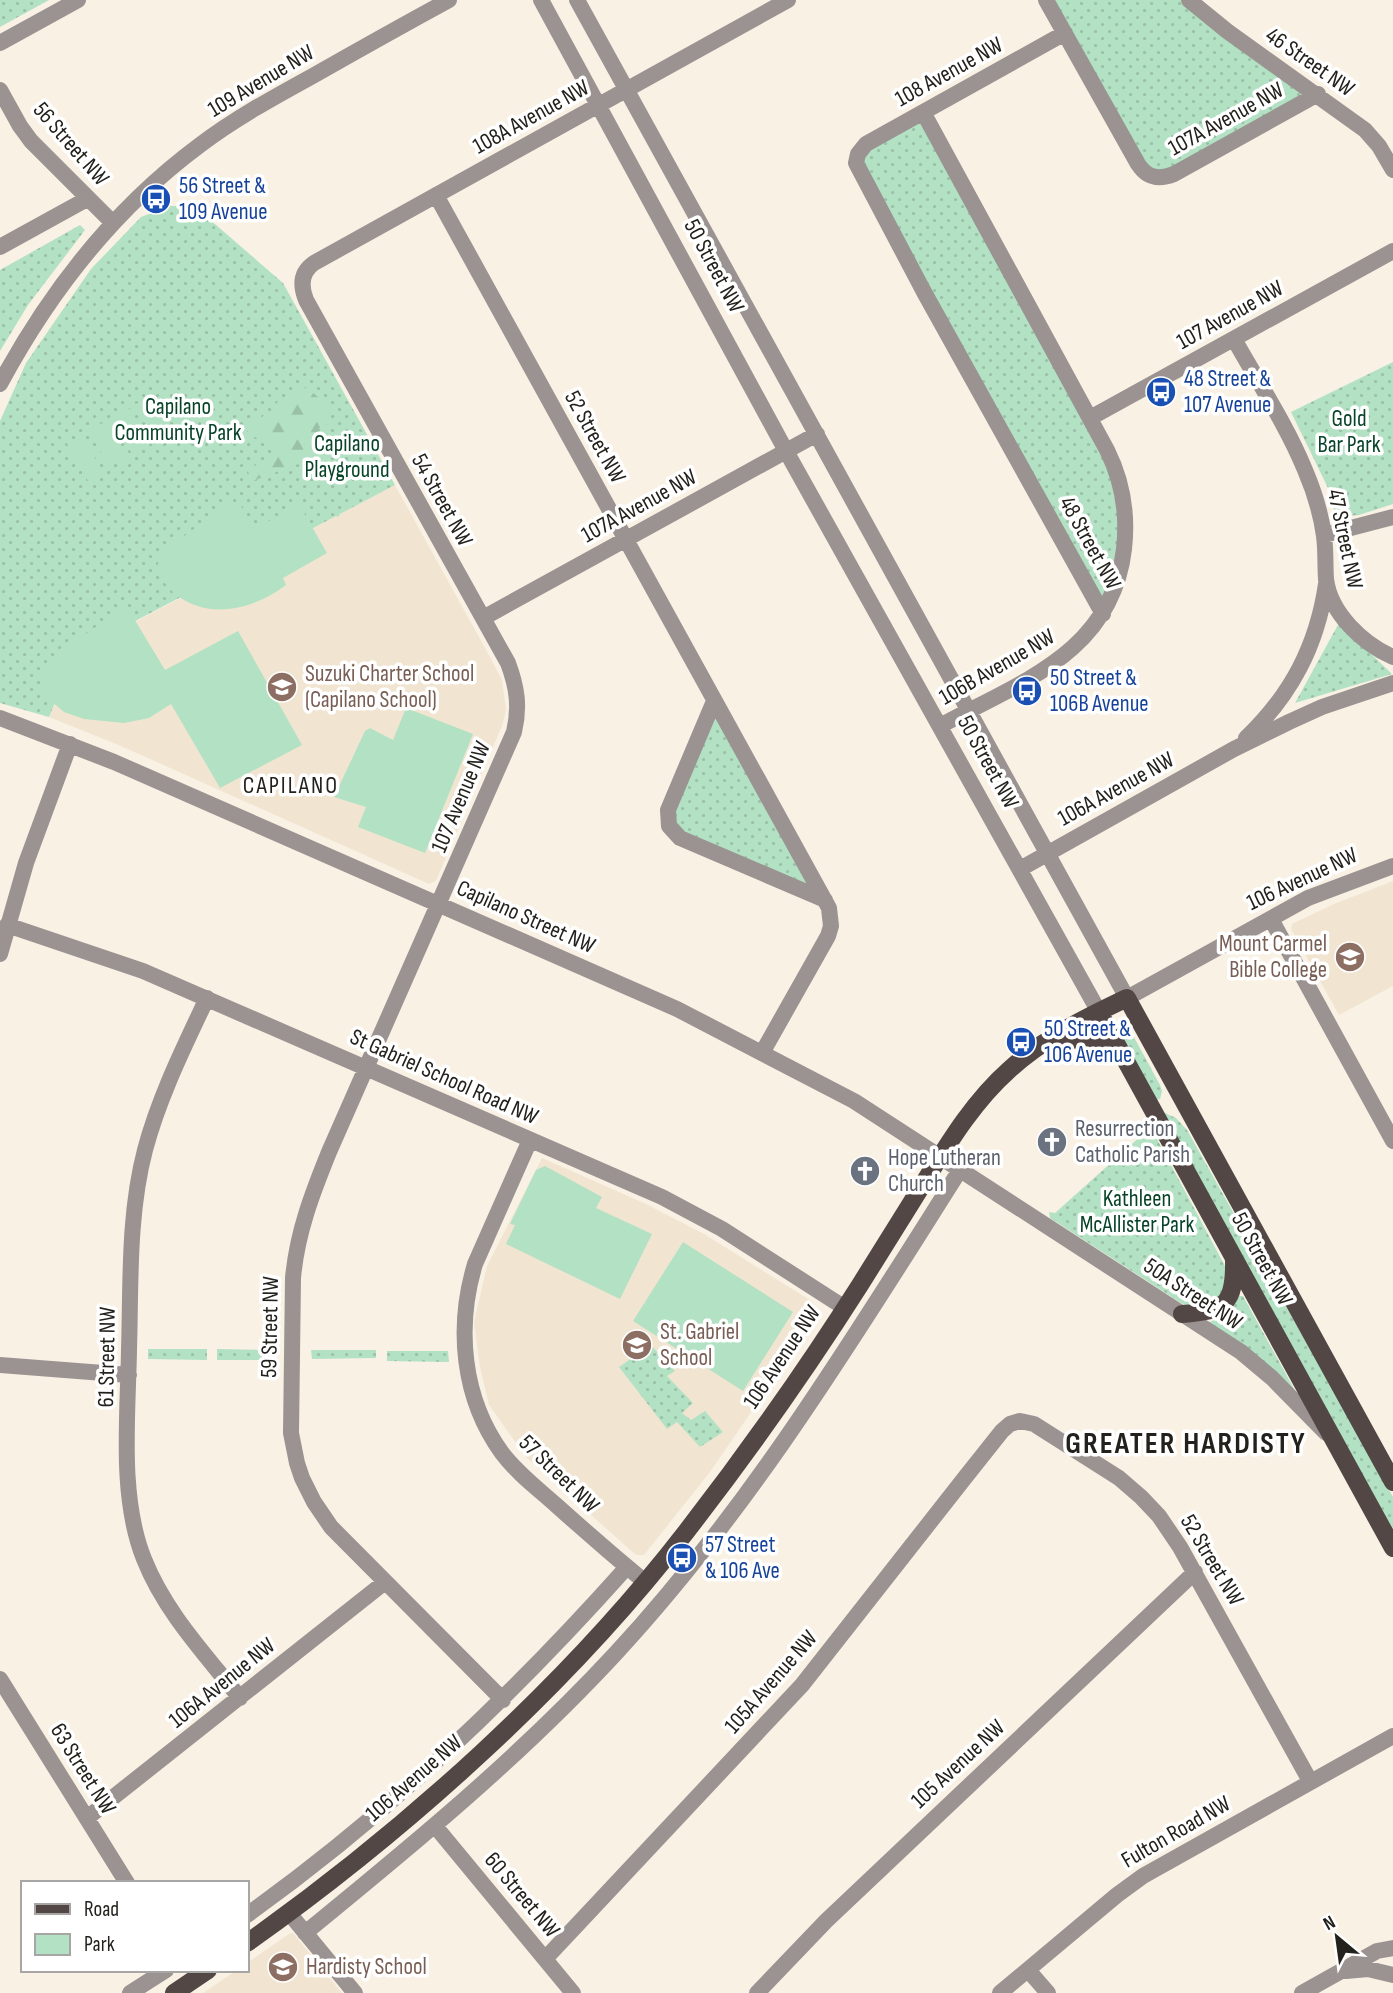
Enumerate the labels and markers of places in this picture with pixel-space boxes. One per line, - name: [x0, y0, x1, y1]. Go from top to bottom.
- place label: 56 Street & 109 Avenue: [179, 172, 267, 226]
- bus stop icon: 56 Street & 109 Avenue: [139, 182, 173, 216]
- place label: 48 Street & 107 Avenue: [1184, 365, 1272, 419]
- bus stop icon: 48 Street & 107 Avenue: [1144, 375, 1178, 409]
- place label: Suzuki Charter School (Capilano School): [305, 660, 474, 714]
- place label: 50 Street & 106B Avenue: [1050, 664, 1149, 718]
- school or university icon: Suzuki Charter School (Capilano School): [265, 670, 299, 704]
- bus stop icon: 50 Street & 106B Avenue: [1010, 674, 1044, 708]
- place label: Mount Carmel Bible College: [1219, 930, 1327, 984]
- school or university icon: Mount Carmel Bible College: [1333, 940, 1367, 974]
- place label: 50 Street & 106 Avenue: [1044, 1015, 1132, 1069]
- bus stop icon: 50 Street & 106 Avenue: [1004, 1025, 1038, 1059]
- place label: Resurrection Catholic Parish: [1075, 1115, 1190, 1169]
- church icon: Resurrection Catholic Parish: [1035, 1125, 1069, 1159]
- place label: Hope Lutheran Church: [888, 1144, 1001, 1198]
- church icon: Hope Lutheran Church: [848, 1154, 882, 1188]
- place label: St. Gabriel School: [660, 1318, 739, 1372]
- school or university icon: St. Gabriel School: [620, 1328, 654, 1362]
- place label: 57 Street & 106 Ave: [705, 1531, 780, 1585]
- bus stop icon: 57 Street & 106 Ave: [665, 1541, 699, 1575]
- school or university icon: Hardisty School: [266, 1950, 300, 1984]
- place label: Hardisty School: [306, 1953, 427, 1981]

